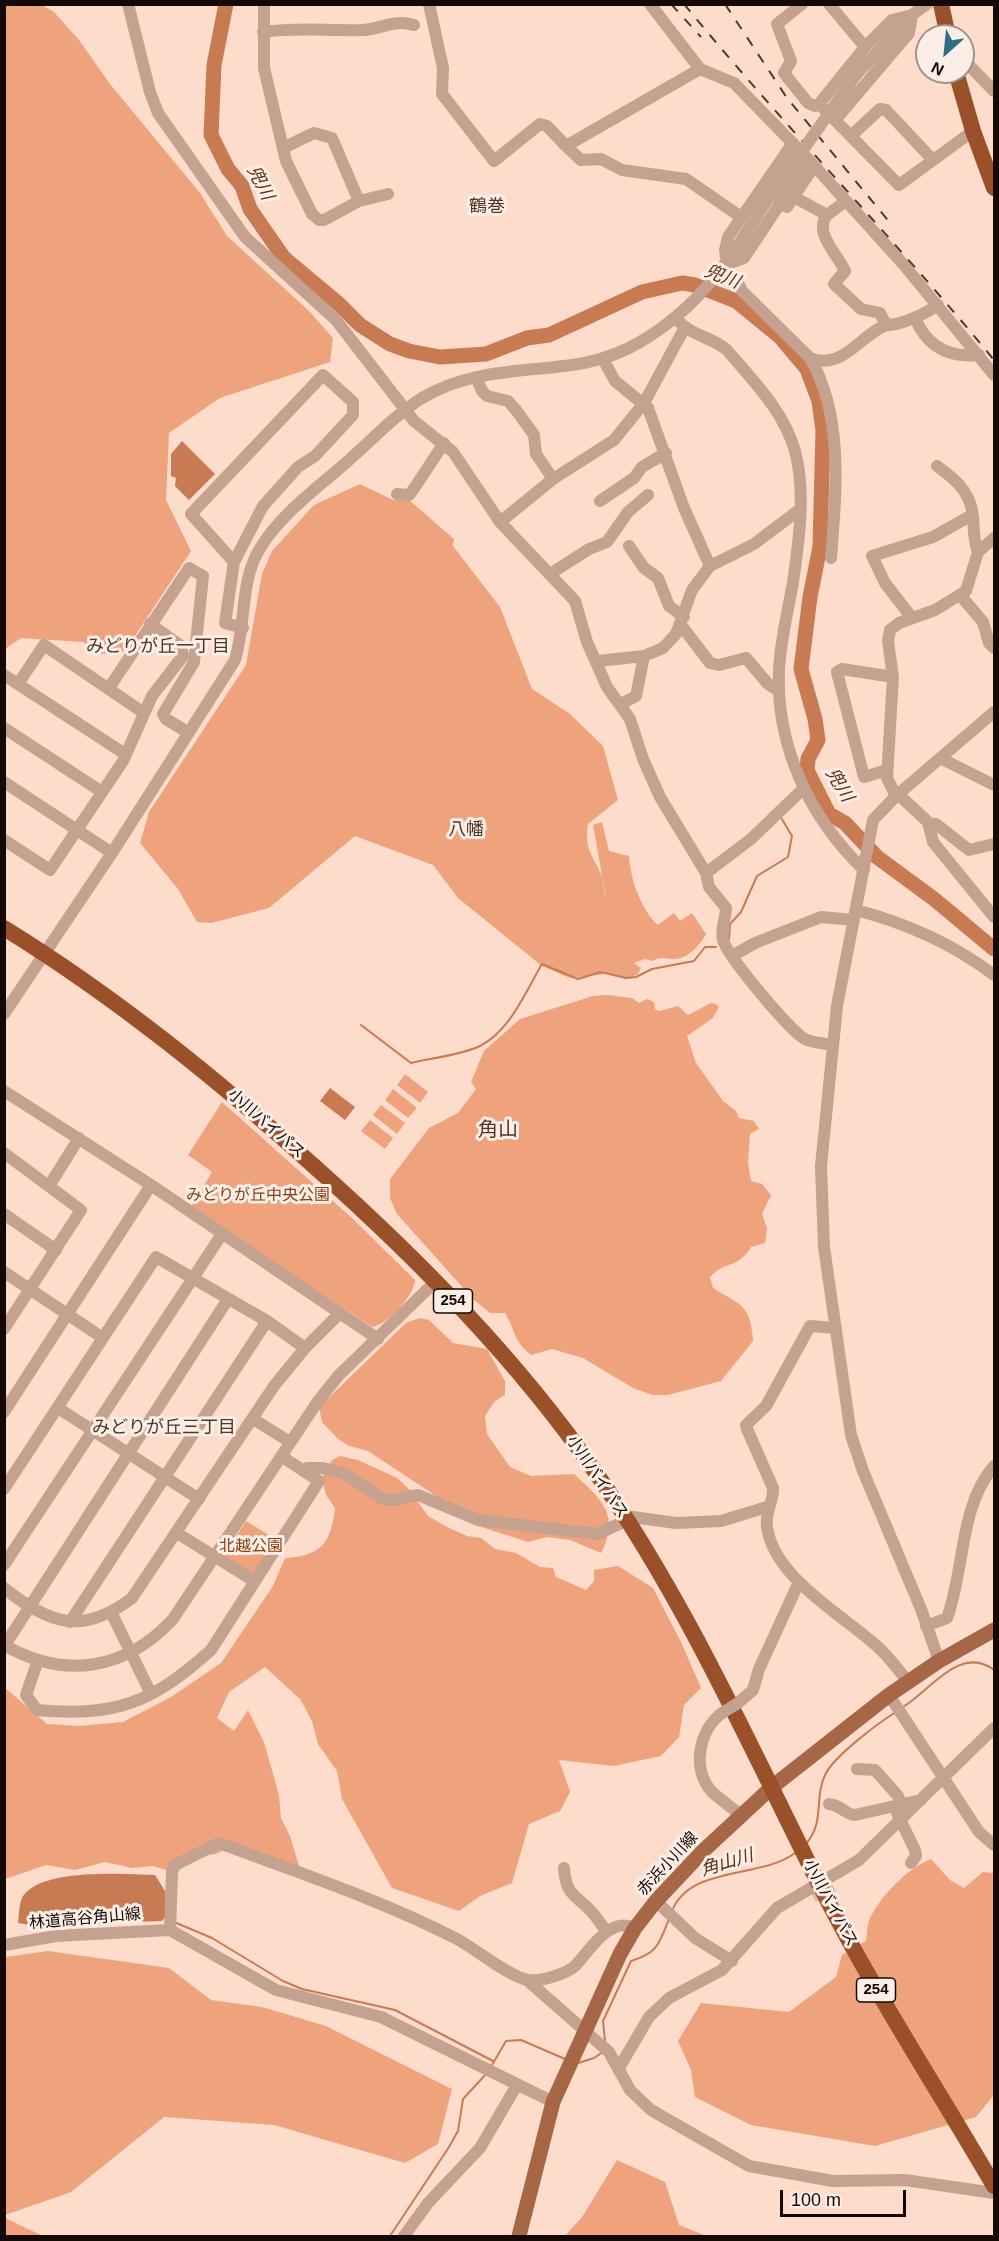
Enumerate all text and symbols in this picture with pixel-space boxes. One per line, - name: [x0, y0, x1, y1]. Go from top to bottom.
- north arrow: [915, 24, 975, 84]
- text: N: [928, 59, 947, 79]
- water label: 兜川: [242, 162, 278, 204]
- district label: 鶴巻: [469, 196, 505, 218]
- water label: 兜川: [701, 260, 743, 294]
- district label: みどりが丘一丁目: [86, 636, 230, 658]
- water label: 兜川: [820, 764, 858, 806]
- district label: 八幡: [448, 819, 484, 841]
- street label: 小川バイパス: [223, 1085, 309, 1163]
- district label: 角山: [478, 1118, 518, 1142]
- park label: みどりが丘中央公園: [186, 1186, 330, 1206]
- road number: 254: [434, 1289, 472, 1313]
- district label: みどりが丘三丁目: [92, 1417, 236, 1439]
- street label: 小川バイパス: [562, 1432, 632, 1522]
- park label: 北越公園: [219, 1537, 283, 1557]
- street label: 赤浜小川線: [634, 1828, 702, 1900]
- water label: 角山川: [698, 1845, 756, 1881]
- street label: 小川バイパス: [799, 1856, 861, 1950]
- street label: 林道高谷角山線: [28, 1905, 142, 1933]
- road number: 254: [856, 1978, 896, 2002]
- scale bar: [783, 2178, 909, 2216]
- text: 100 m: [791, 2190, 841, 2210]

